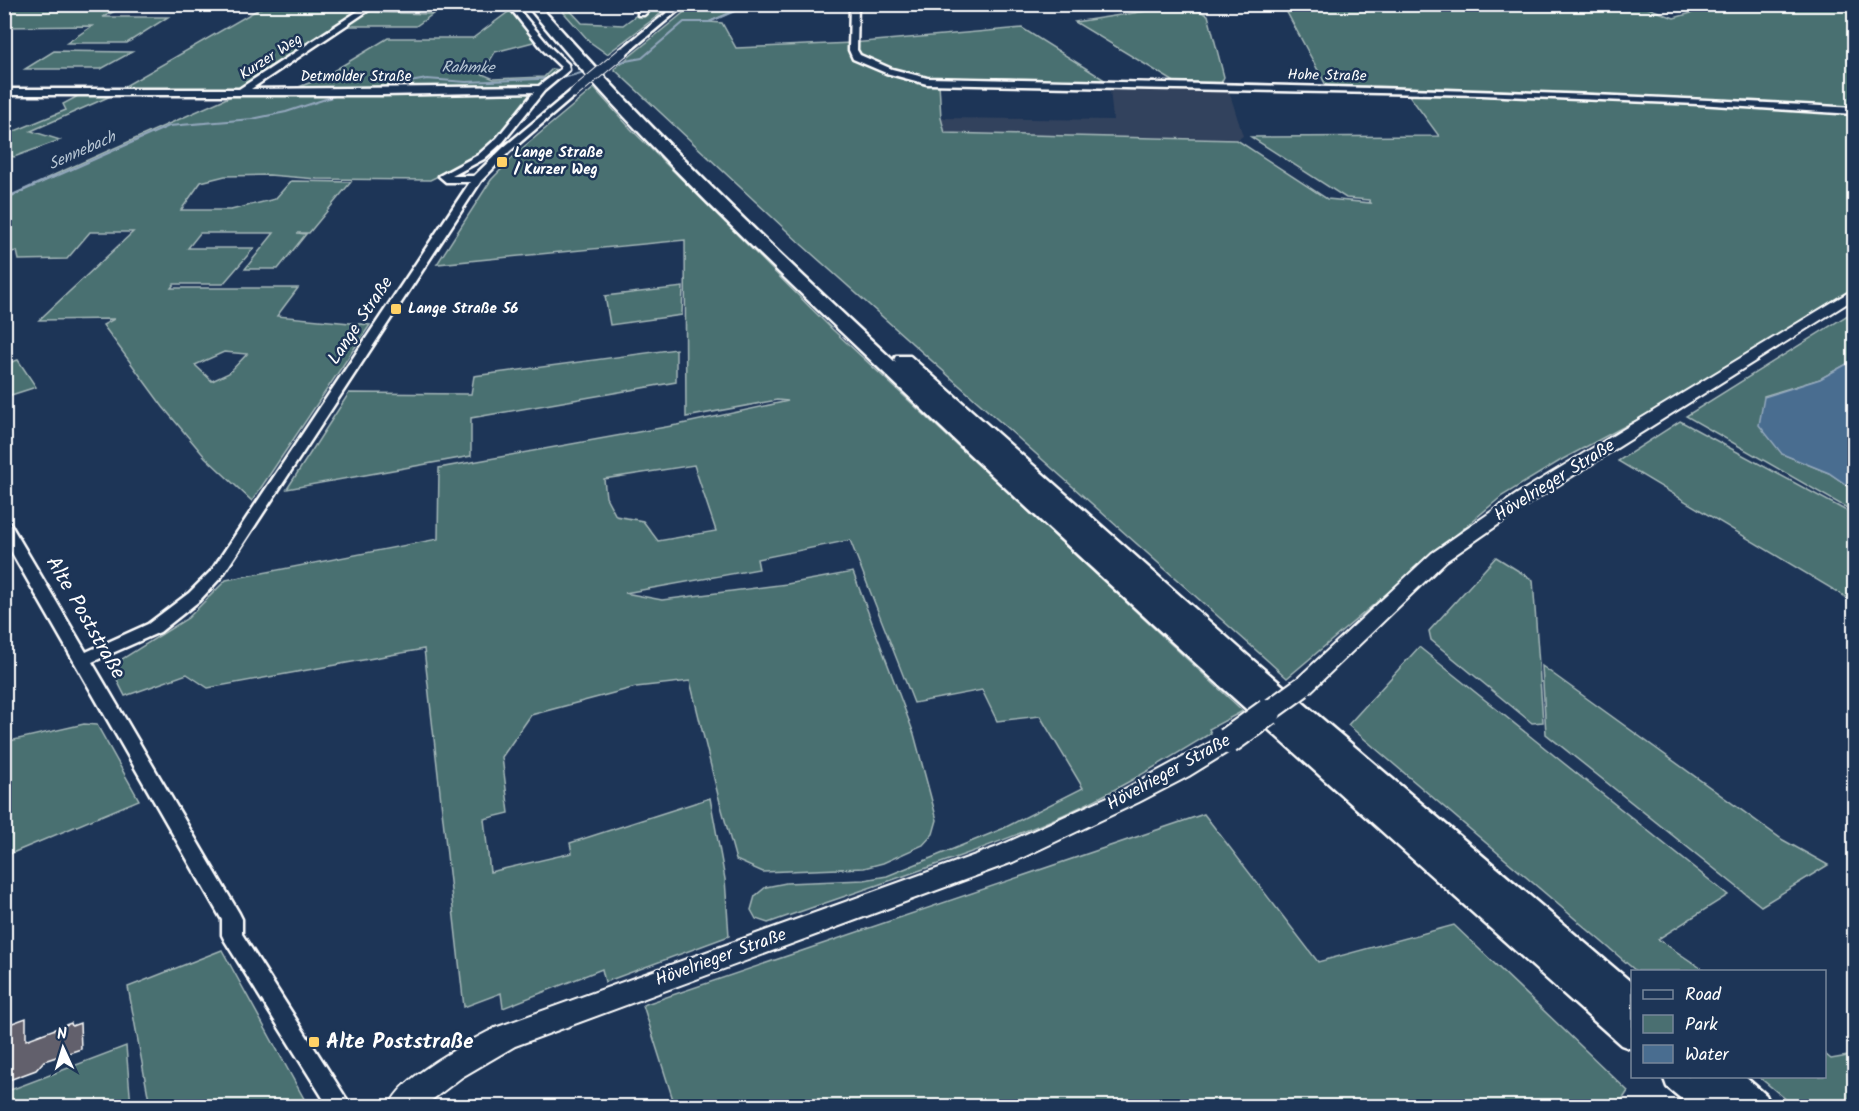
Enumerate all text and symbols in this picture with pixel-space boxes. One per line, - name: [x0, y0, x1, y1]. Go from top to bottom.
- street label: Kurzer Weg: [235, 28, 307, 86]
- water label: Rahmke: [441, 55, 496, 81]
- street label: Hohe Straße: [1287, 63, 1367, 89]
- street label: Detmolder Straße: [300, 65, 412, 89]
- water label: Sennebach: [44, 124, 121, 177]
- place label: Lange Straße / Kurzer Weg: [513, 141, 604, 182]
- marker: Lange Straße / Kurzer Weg: [495, 155, 509, 169]
- street label: Lange Straße: [321, 271, 401, 371]
- place label: Lange Straße 56: [408, 297, 518, 321]
- marker: Lange Straße 56: [389, 302, 403, 316]
- street label: Hövelrieger Straße: [1489, 432, 1621, 530]
- street label: Alte Poststraße: [36, 550, 134, 686]
- street label: Hövelrieger Straße: [1102, 727, 1236, 819]
- street label: Hövelrieger Straße: [651, 921, 791, 995]
- legend: [1631, 970, 1826, 1078]
- text: Road: [1685, 981, 1722, 1010]
- text: Park: [1685, 1011, 1718, 1040]
- north arrow: [33, 1018, 93, 1078]
- text: N: [56, 1022, 68, 1047]
- place label: Alte Poststraße: [326, 1026, 473, 1059]
- marker: Alte Poststraße: [307, 1035, 321, 1049]
- text: Water: [1685, 1041, 1730, 1070]

